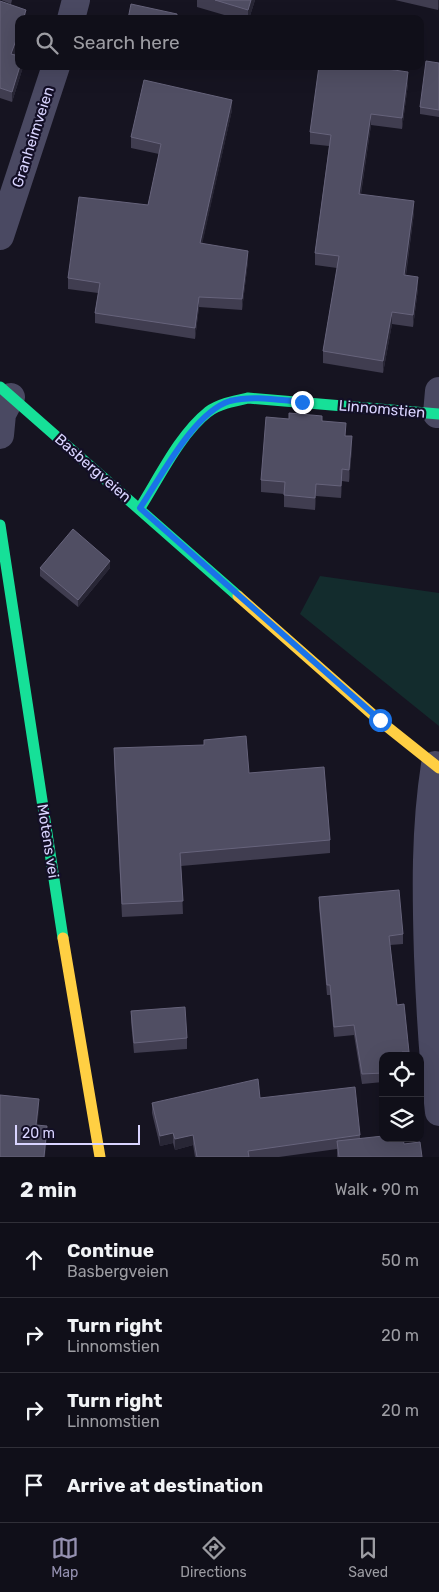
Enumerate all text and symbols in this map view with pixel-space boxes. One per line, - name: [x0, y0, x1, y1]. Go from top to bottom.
- search box: [15, 15, 424, 70]
- icon: search: [33, 29, 61, 57]
- text: Search here: [73, 31, 180, 54]
- street label: Granheimveien: [8, 84, 58, 190]
- route end: [291, 391, 314, 414]
- street label: Linnomstien: [338, 396, 426, 422]
- street label: Basbergveien: [51, 430, 135, 506]
- route start: [369, 709, 392, 732]
- street label: Motens vei: [33, 803, 63, 879]
- map controls: [379, 1052, 424, 1142]
- button: locate: [379, 1052, 424, 1097]
- button: layers: [379, 1097, 424, 1142]
- scale bar: [15, 1122, 140, 1145]
- text: 20 m: [22, 1125, 55, 1142]
- text: 2 min: [20, 1177, 77, 1202]
- text: Walk · 90 m: [335, 1180, 419, 1199]
- text: Continue: [67, 1239, 154, 1262]
- icon: ahead: [20, 1246, 48, 1274]
- text: 50 m: [381, 1251, 419, 1270]
- text: Basbergveien: [67, 1262, 169, 1281]
- text: Turn right: [67, 1314, 162, 1337]
- icon: right: [20, 1321, 48, 1349]
- text: 20 m: [381, 1326, 419, 1345]
- text: Linnomstien: [67, 1337, 160, 1356]
- text: Turn right: [67, 1389, 162, 1412]
- icon: right: [20, 1396, 48, 1424]
- text: 20 m: [381, 1401, 419, 1420]
- text: Linnomstien: [67, 1412, 160, 1431]
- icon: arrive: [20, 1471, 48, 1499]
- text: Arrive at destination: [67, 1474, 263, 1497]
- tab: Map: [51, 1534, 79, 1581]
- tab: Directions: [180, 1534, 247, 1581]
- tab: Saved: [348, 1534, 388, 1581]

